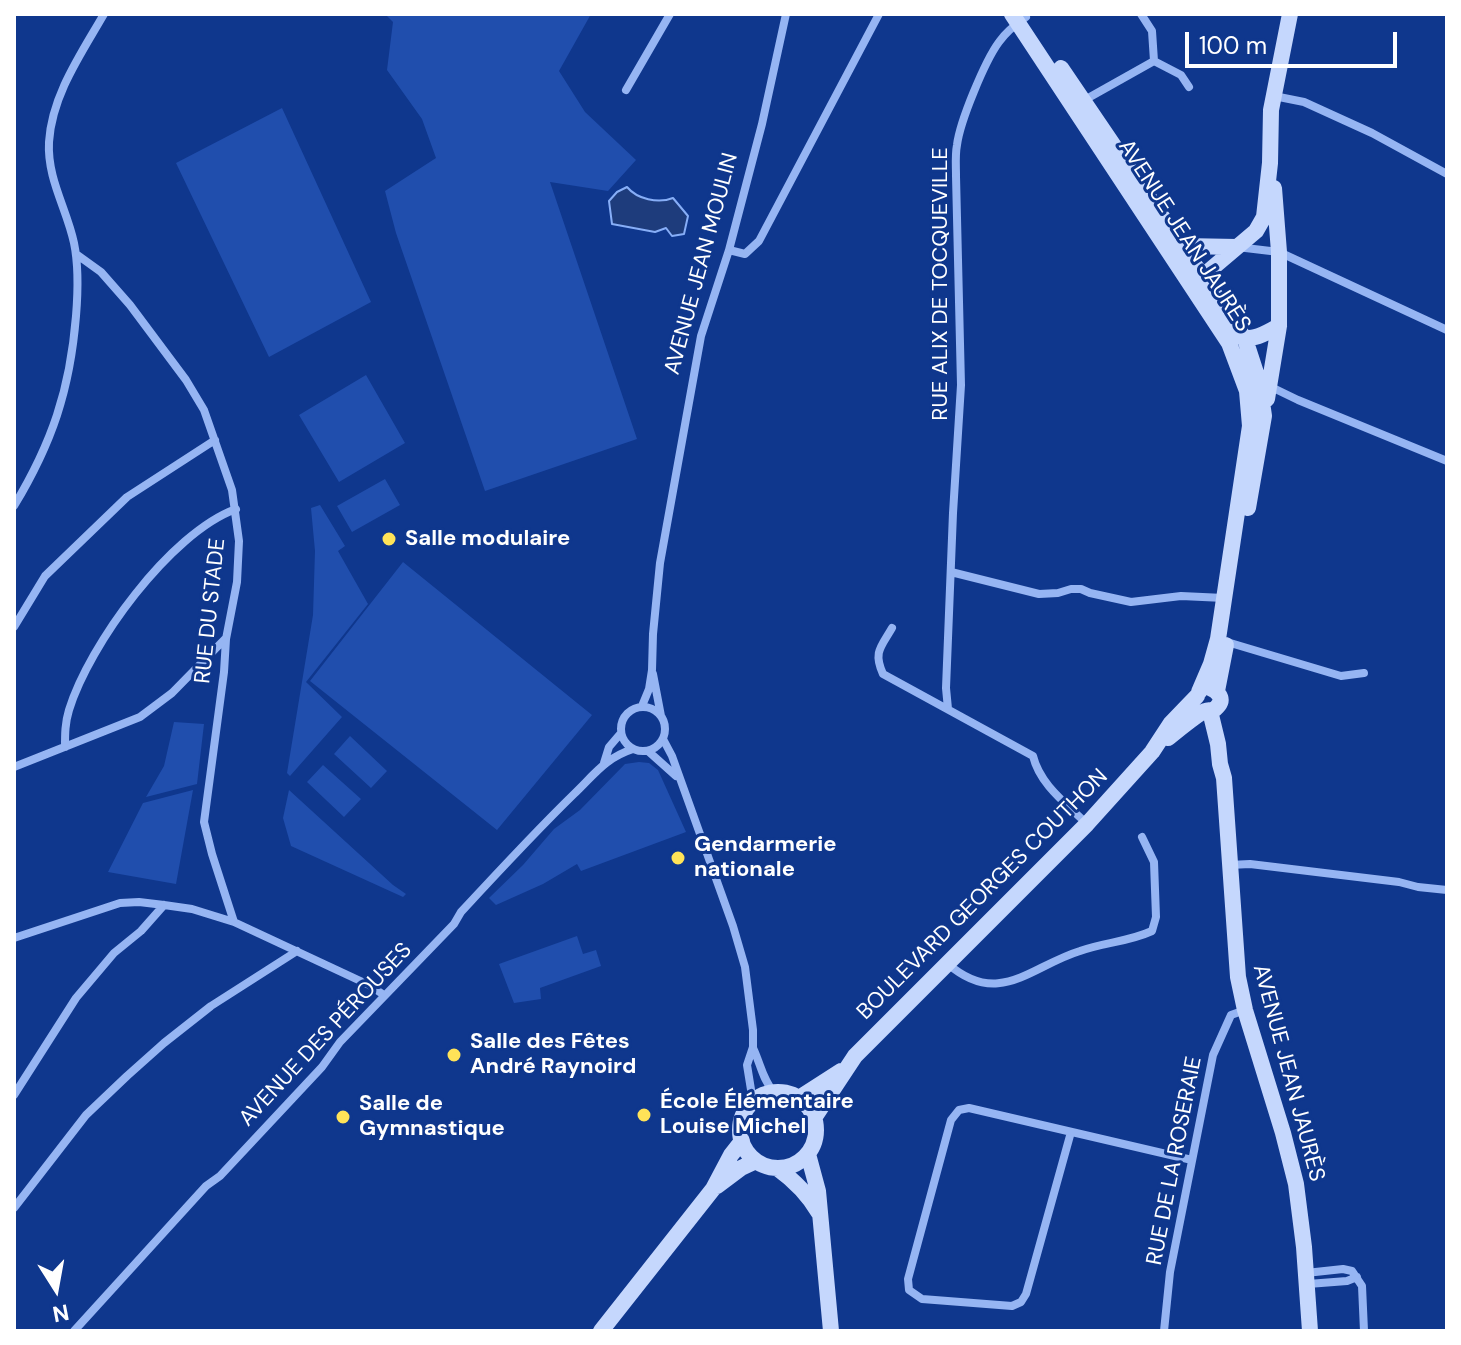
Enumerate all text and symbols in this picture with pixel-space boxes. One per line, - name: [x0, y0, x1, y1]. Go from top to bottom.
- scale bar: [1189, 16, 1401, 66]
- text: 100 m: [1199, 30, 1267, 61]
- street label: AVENUE JEAN JAURÈS: [1112, 135, 1256, 337]
- street label: RUE ALIX DE TOCQUEVILLE: [928, 147, 954, 421]
- street label: AVENUE JEAN MOULIN: [660, 150, 744, 378]
- place label: Salle modulaire: [405, 526, 570, 552]
- marker: Salle modulaire: [380, 530, 398, 548]
- street label: RUE DU STADE: [190, 537, 232, 685]
- street label: BOULEVARD GEORGES COUTHON: [852, 764, 1114, 1026]
- place label: Gendarmerie nationale: [694, 832, 836, 884]
- marker: Gendarmerie nationale: [669, 849, 687, 867]
- street label: AVENUE DES PÉROUSES: [234, 938, 418, 1132]
- street label: AVENUE JEAN JAURÈS: [1246, 962, 1330, 1184]
- place label: Salle des Fêtes André Raynoird: [470, 1029, 636, 1080]
- marker: Salle des Fêtes André Raynoird: [445, 1046, 463, 1064]
- street label: RUE DE LA ROSERAIE: [1142, 1055, 1208, 1267]
- place label: École Élémentaire Louise Michel: [660, 1089, 854, 1140]
- place label: Salle de Gymnastique: [359, 1091, 505, 1142]
- marker: École Élémentaire Louise Michel: [635, 1106, 653, 1124]
- marker: Salle de Gymnastique: [334, 1108, 352, 1126]
- north arrow: [16, 1249, 96, 1329]
- text: N: [50, 1297, 71, 1329]

